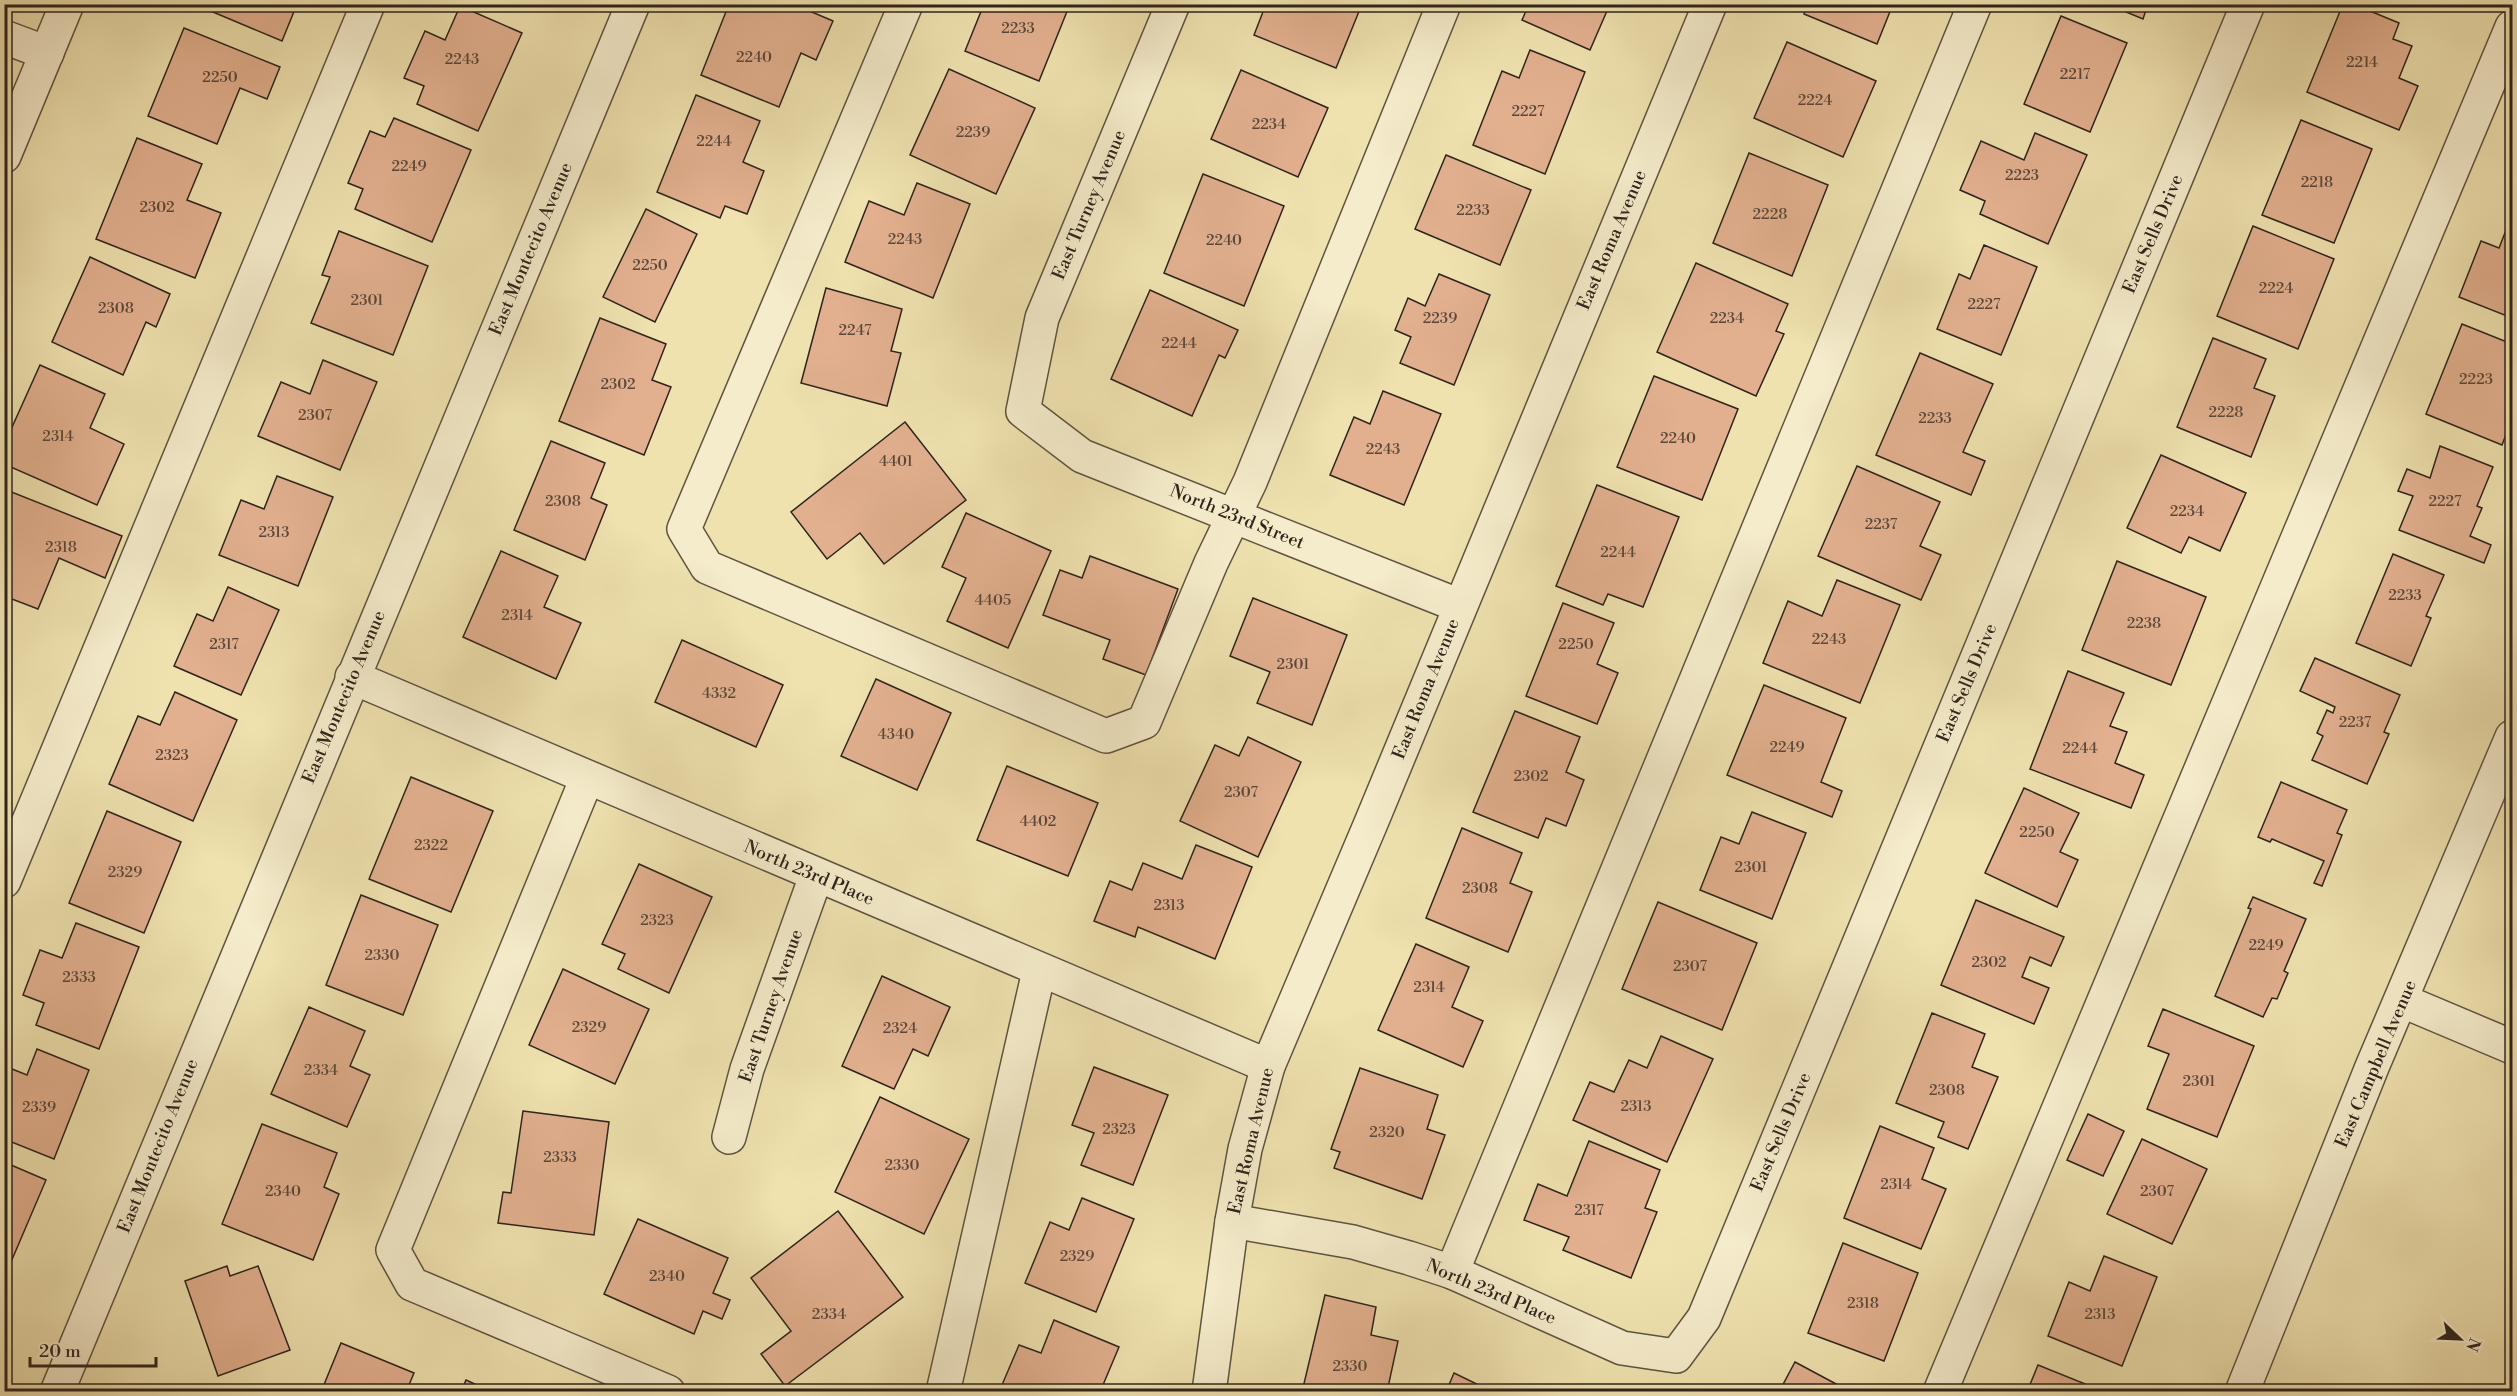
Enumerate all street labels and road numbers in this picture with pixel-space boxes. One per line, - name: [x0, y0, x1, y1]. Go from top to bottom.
- street label: East Turney Avenue: [1047, 127, 1131, 283]
- street label: East Montecito Avenue: [484, 159, 578, 339]
- street label: East Roma Avenue: [1572, 166, 1652, 314]
- street label: East Sells Drive: [2118, 171, 2188, 297]
- street label: North 23rd Street: [1166, 480, 1308, 555]
- street label: East Montecito Avenue: [297, 607, 391, 787]
- street label: East Roma Avenue: [1387, 615, 1465, 763]
- street label: East Sells Drive: [1932, 620, 2002, 746]
- street label: North 23rd Place: [740, 835, 878, 911]
- street label: East Turney Avenue: [734, 926, 808, 1086]
- street label: East Campbell Avenue: [2330, 977, 2422, 1151]
- street label: East Montecito Avenue: [113, 1056, 203, 1236]
- street label: East Roma Avenue: [1223, 1065, 1279, 1217]
- street label: East Sells Drive: [1746, 1069, 1816, 1195]
- street label: North 23rd Place: [1422, 1254, 1560, 1330]

